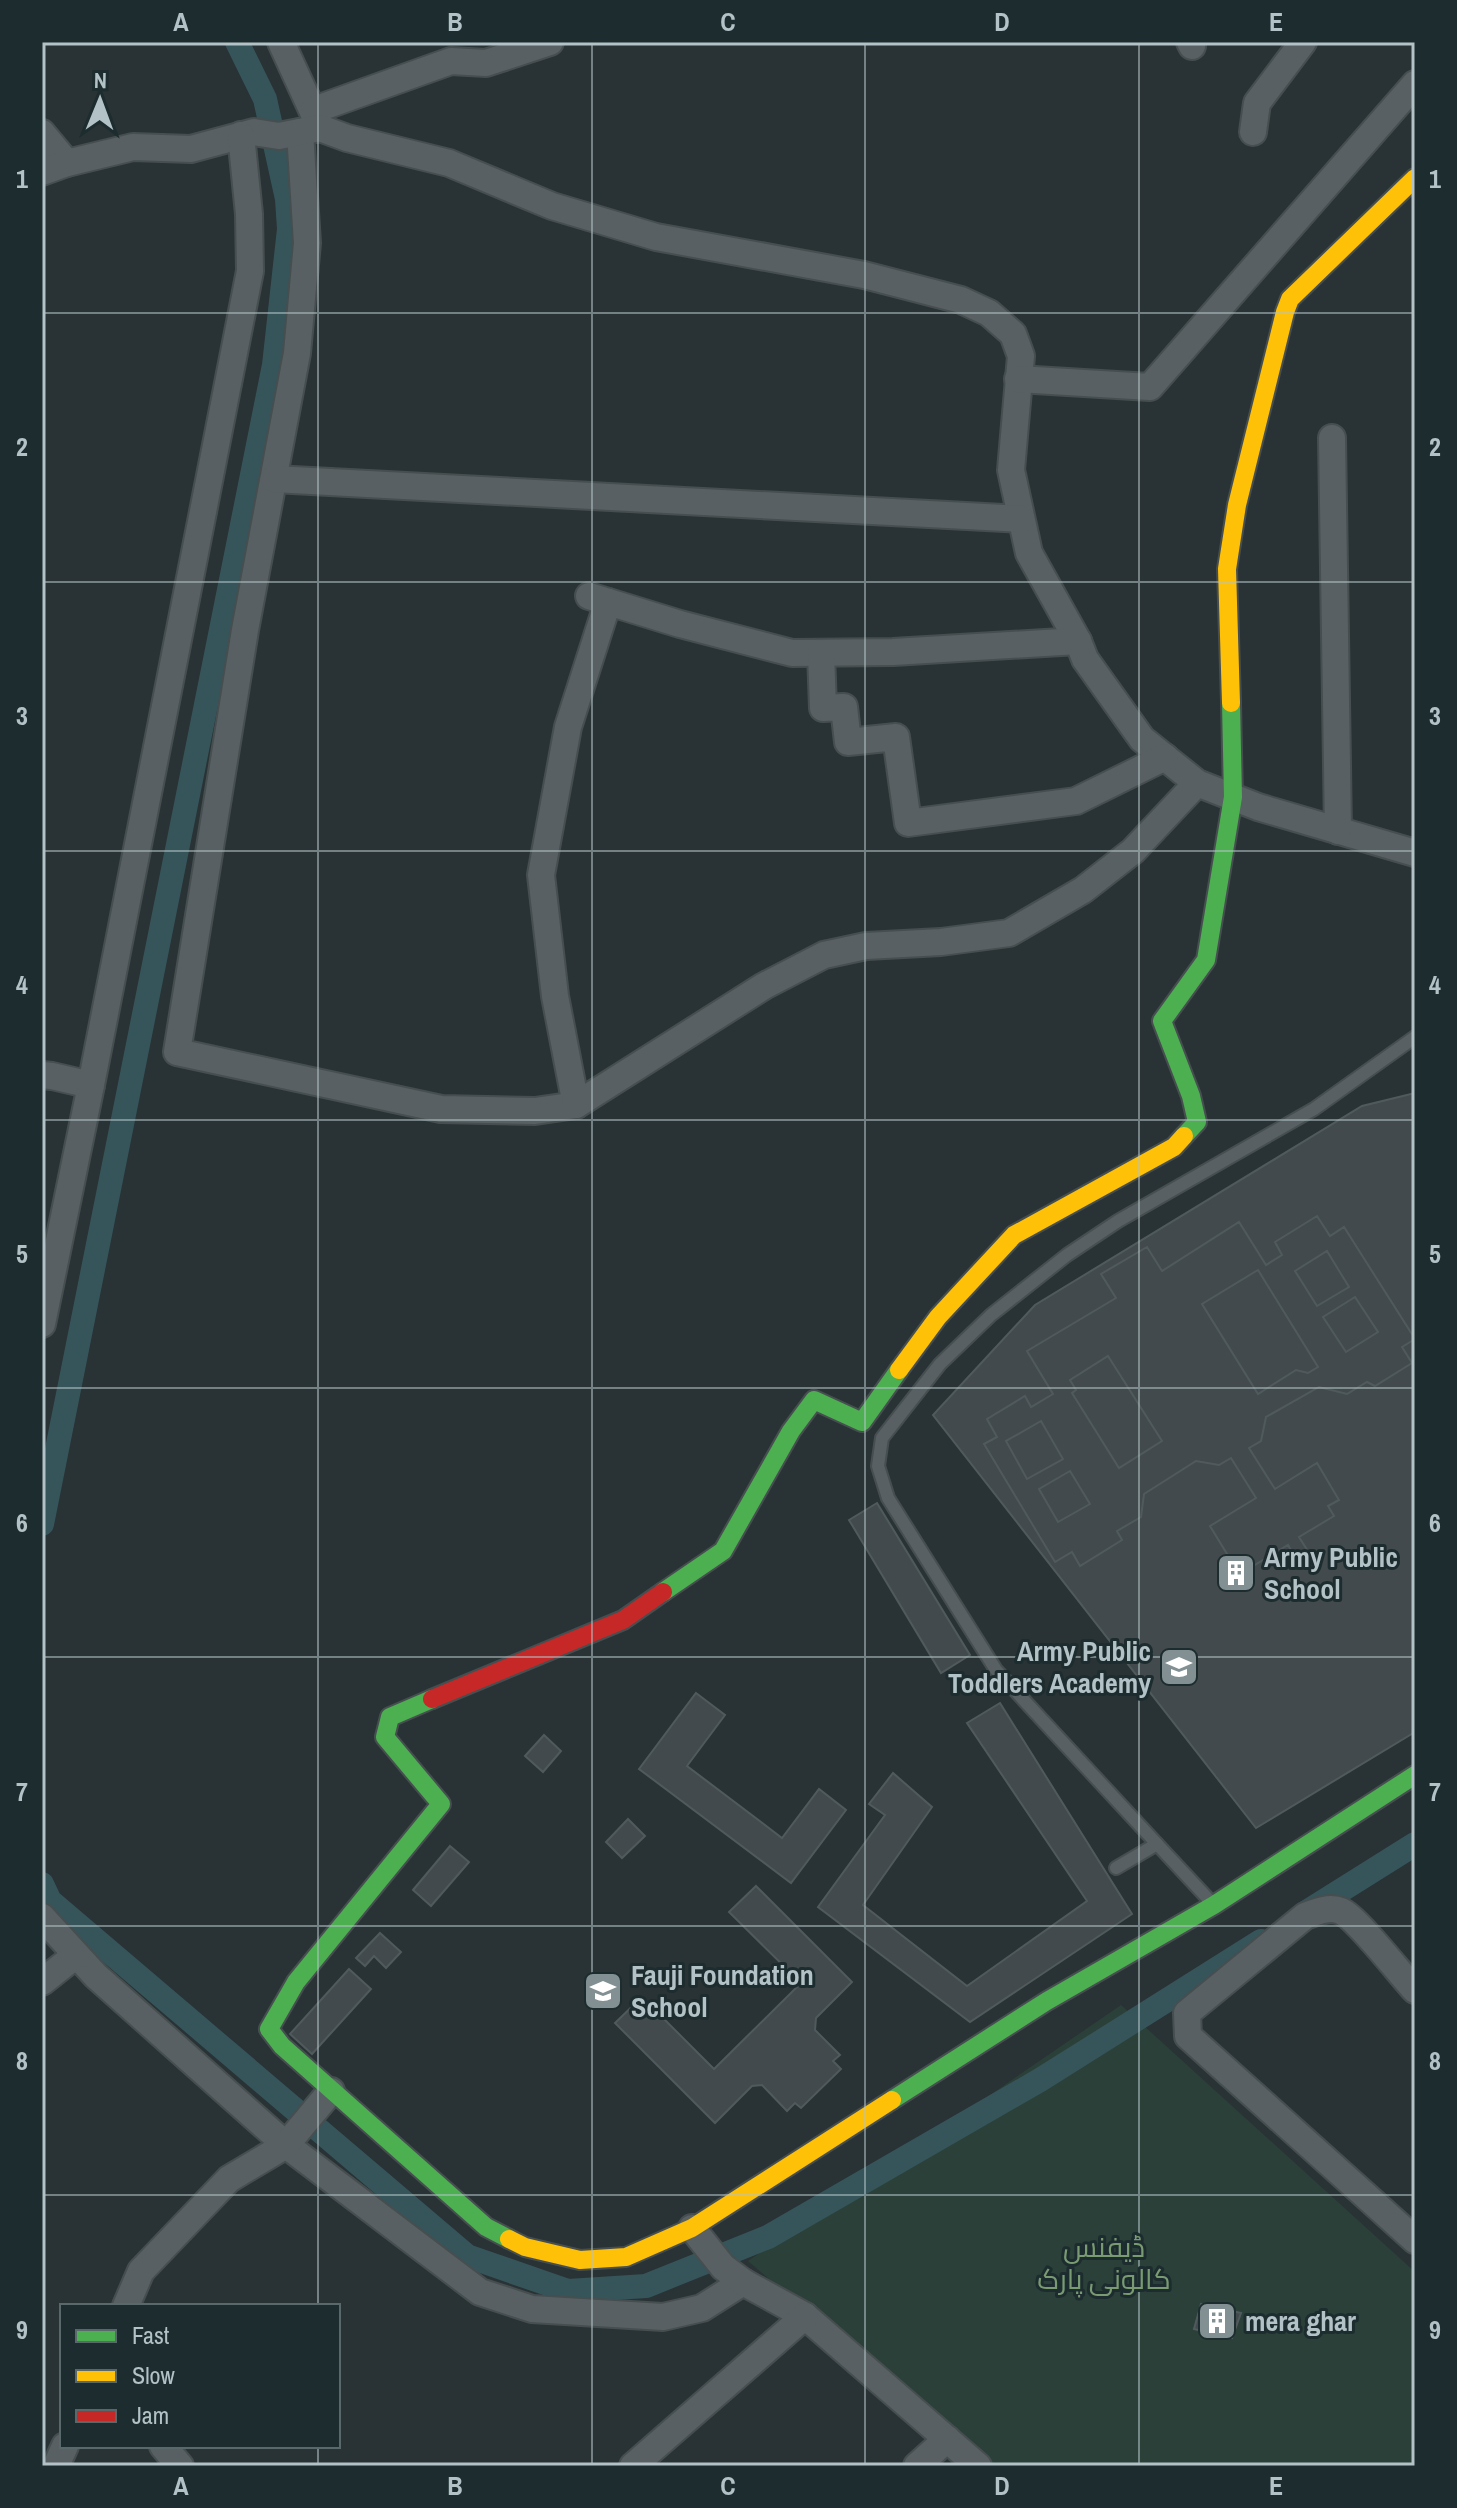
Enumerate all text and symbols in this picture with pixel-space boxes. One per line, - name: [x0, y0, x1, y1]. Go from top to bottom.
- text: A: [173, 4, 189, 39]
- text: B: [447, 4, 463, 39]
- text: C: [720, 4, 736, 39]
- text: D: [994, 4, 1010, 39]
- text: E: [1269, 4, 1283, 39]
- north arrow: [60, 60, 140, 140]
- text: N: [94, 65, 107, 95]
- text: 1: [16, 161, 28, 196]
- text: 1: [1429, 161, 1441, 196]
- text: 2: [16, 429, 28, 464]
- text: 2: [1429, 429, 1441, 464]
- text: 3: [16, 698, 28, 733]
- text: 3: [1429, 698, 1441, 733]
- text: 4: [16, 967, 28, 1002]
- text: 4: [1429, 967, 1441, 1002]
- text: 5: [16, 1236, 28, 1271]
- text: 5: [1429, 1236, 1441, 1271]
- text: 6: [16, 1505, 28, 1540]
- text: 6: [1429, 1505, 1441, 1540]
- place label: Army Public School: [1264, 1538, 1398, 1608]
- building icon: Army Public School: [1215, 1552, 1257, 1594]
- place label: Army Public Toddlers Academy: [948, 1632, 1151, 1702]
- school or university icon: Army Public Toddlers Academy: [1158, 1646, 1200, 1688]
- text: 7: [16, 1774, 28, 1809]
- text: 7: [1429, 1774, 1441, 1809]
- place label: Fauji Foundation School: [631, 1956, 814, 2026]
- school or university icon: Fauji Foundation School: [582, 1970, 624, 2012]
- text: 8: [16, 2043, 28, 2078]
- text: 8: [1429, 2043, 1441, 2078]
- park label: ڈیفنس کالونی پارک: [1037, 2228, 1171, 2298]
- building icon: mera ghar: [1196, 2300, 1238, 2342]
- place label: mera ghar: [1245, 2302, 1356, 2340]
- legend: [60, 2304, 340, 2448]
- text: 9: [16, 2312, 28, 2347]
- text: 9: [1429, 2312, 1441, 2347]
- text: Fast: [132, 2319, 170, 2351]
- text: Slow: [132, 2359, 175, 2391]
- text: Jam: [132, 2399, 169, 2431]
- text: A: [173, 2468, 189, 2503]
- text: B: [447, 2468, 463, 2503]
- text: C: [720, 2468, 736, 2503]
- text: D: [994, 2468, 1010, 2503]
- text: E: [1269, 2468, 1283, 2503]

